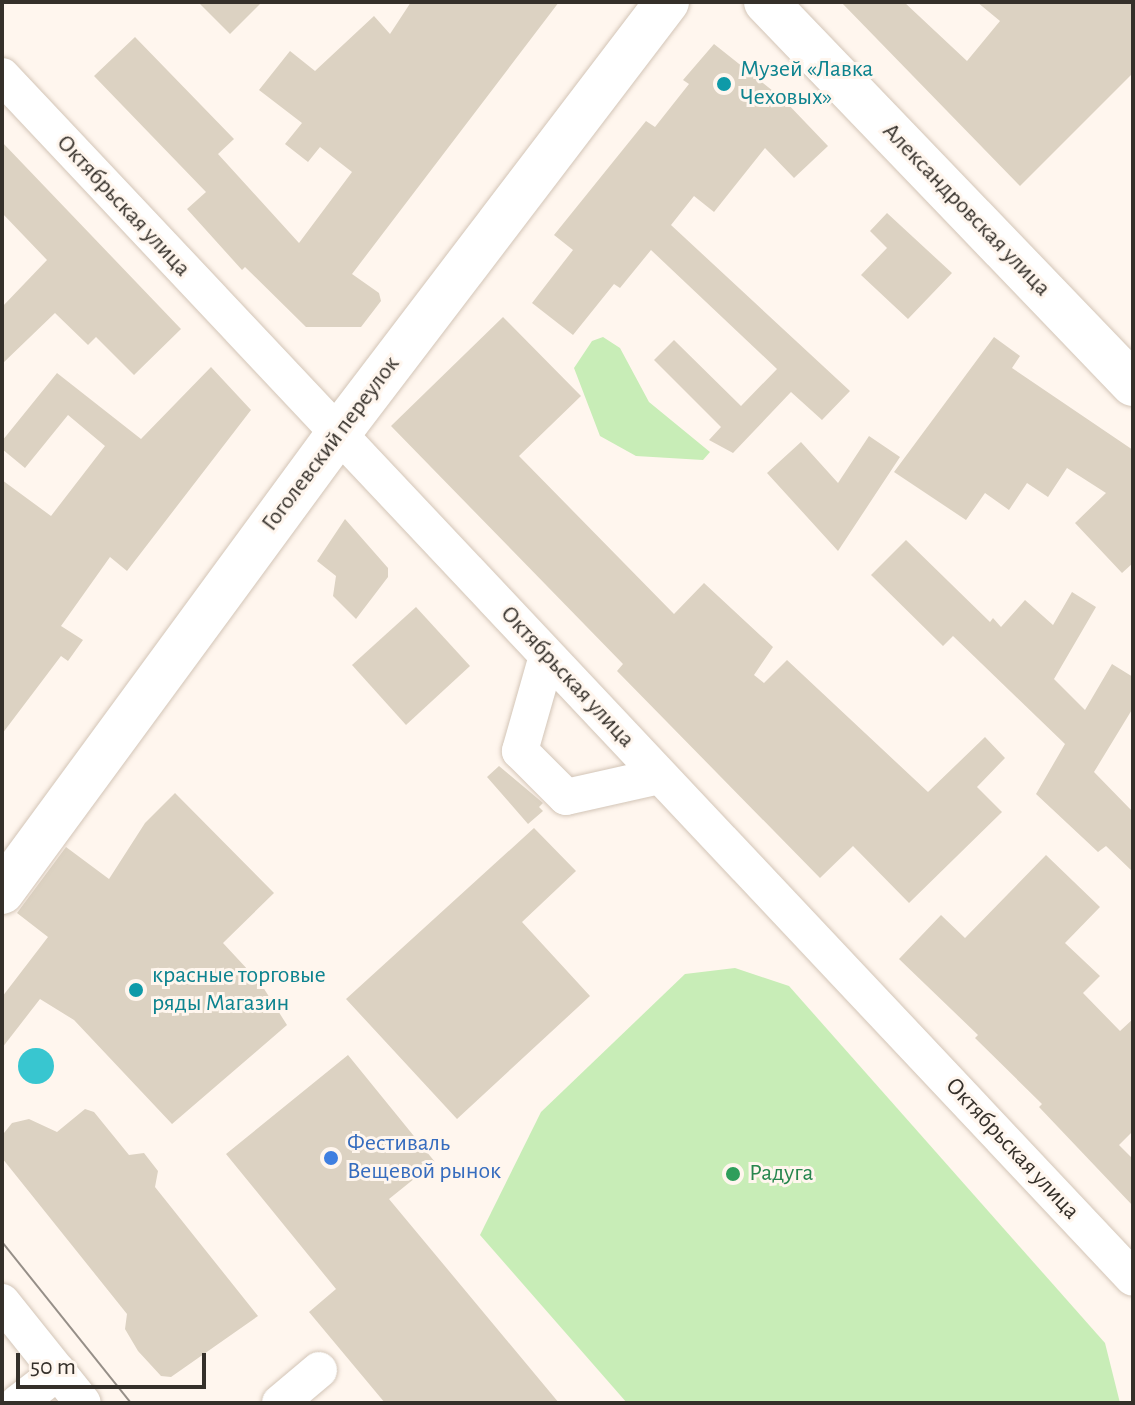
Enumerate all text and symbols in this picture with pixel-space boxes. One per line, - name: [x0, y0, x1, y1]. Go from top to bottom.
- place label: Музей «Лавка Чеховых»: [740, 56, 873, 112]
- marker: Музей «Лавка Чеховых»: [715, 75, 733, 93]
- street label: Александровская улица: [876, 117, 1056, 303]
- street label: Октябрьская улица: [50, 129, 196, 283]
- street label: Гоголевский переулок: [256, 351, 406, 537]
- street label: Октябрьская улица: [494, 600, 640, 754]
- place label: красные торговые ряды Магазин: [152, 962, 326, 1018]
- marker: красные торговые ряды Магазин: [127, 981, 145, 999]
- street label: Октябрьская улица: [939, 1072, 1085, 1226]
- place label: Фестиваль Вещевой рынок: [347, 1130, 501, 1186]
- marker: Фестиваль Вещевой рынок: [322, 1149, 340, 1167]
- place label: Радуга: [749, 1160, 813, 1188]
- marker: Радуга: [724, 1165, 742, 1183]
- scale bar: [20, 1337, 210, 1387]
- text: 50 m: [30, 1355, 76, 1379]

